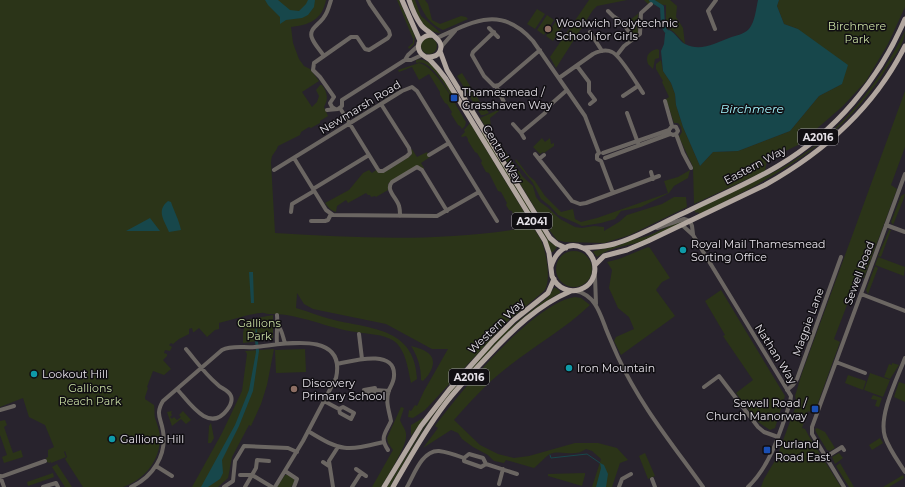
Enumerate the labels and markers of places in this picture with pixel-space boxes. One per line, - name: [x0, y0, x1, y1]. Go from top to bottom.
- place label: Woolwich Polytechnic School for Girls: [556, 16, 678, 43]
- marker: Woolwich Polytechnic School for Girls: [543, 24, 553, 34]
- place label: Thamesmead / Grasshaven Way: [462, 85, 552, 112]
- marker: Thamesmead / Grasshaven Way: [449, 93, 459, 103]
- place label: Royal Mail Thamesmead Sorting Office: [691, 237, 826, 264]
- marker: Royal Mail Thamesmead Sorting Office: [678, 245, 688, 255]
- place label: Iron Mountain: [577, 361, 655, 375]
- marker: Iron Mountain: [564, 363, 574, 373]
- place label: Lookout Hill: [42, 367, 108, 381]
- marker: Lookout Hill: [29, 369, 39, 379]
- place label: Discovery Primary School: [302, 376, 385, 403]
- marker: Discovery Primary School: [289, 384, 299, 394]
- place label: Sewell Road / Church Manorway: [706, 396, 808, 423]
- marker: Sewell Road / Church Manorway: [810, 404, 820, 414]
- place label: Gallions Hill: [120, 432, 184, 446]
- marker: Gallions Hill: [107, 434, 117, 444]
- place label: Purland Road East: [775, 437, 831, 464]
- marker: Purland Road East: [762, 445, 772, 455]

